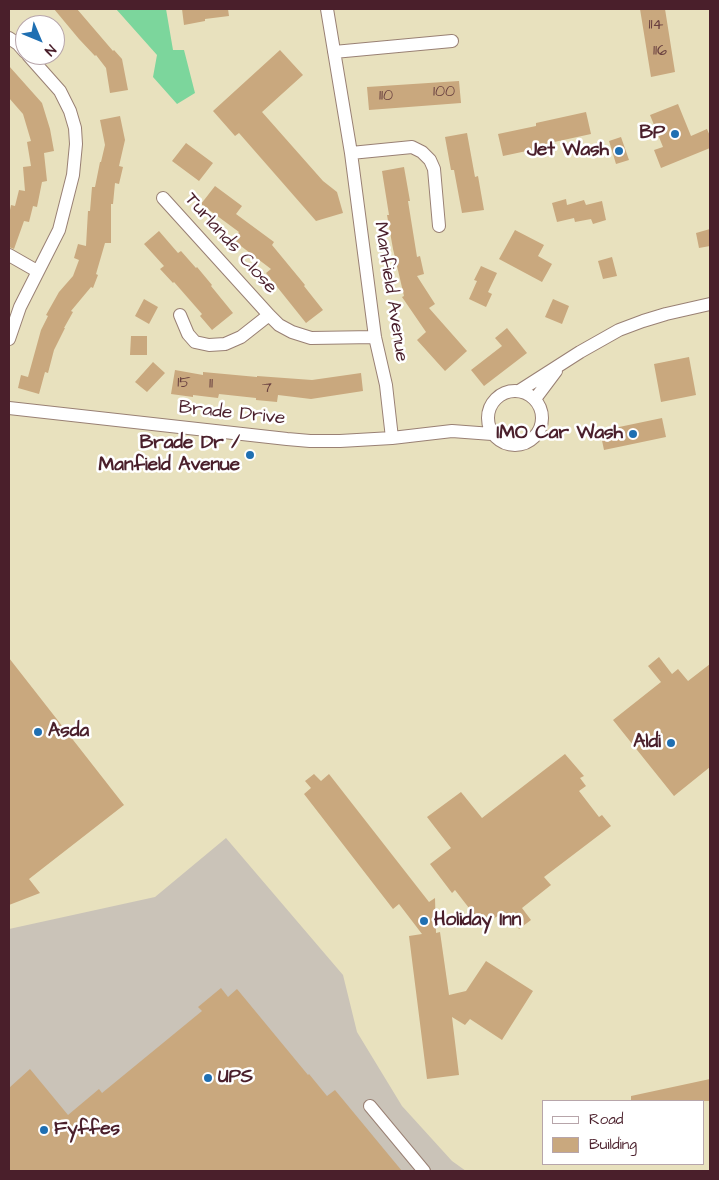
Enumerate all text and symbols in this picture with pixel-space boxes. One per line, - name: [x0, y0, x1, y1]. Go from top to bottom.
- north arrow: [15, 15, 65, 65]
- house number: 114: [649, 16, 663, 36]
- text: N: [40, 40, 60, 60]
- house number: 116: [653, 42, 667, 62]
- house number: 100: [433, 83, 455, 103]
- house number: 110: [379, 87, 393, 107]
- place label: BP: [639, 123, 665, 145]
- marker: BP: [669, 128, 681, 140]
- place label: Jet Wash: [527, 140, 609, 162]
- marker: Jet Wash: [613, 145, 625, 157]
- street label: Turlands Close: [179, 189, 281, 299]
- street label: Manfield Avenue: [368, 220, 412, 364]
- house number: 15: [177, 374, 191, 394]
- house number: 11: [209, 375, 213, 395]
- house number: 7: [262, 379, 272, 399]
- street label: Brade Drive: [178, 397, 286, 431]
- place label: IMO Car Wash: [496, 423, 623, 445]
- marker: IMO Car Wash: [627, 428, 639, 440]
- place label: Brade Dr / Manfield Avenue: [99, 433, 240, 477]
- marker: Brade Dr / Manfield Avenue: [244, 449, 256, 461]
- place label: Asda: [48, 721, 89, 743]
- marker: Asda: [32, 726, 44, 738]
- place label: Aldi: [633, 732, 661, 754]
- marker: Aldi: [665, 737, 677, 749]
- place label: Holiday Inn: [434, 910, 521, 932]
- marker: Holiday Inn: [418, 915, 430, 927]
- place label: UPS: [218, 1067, 253, 1089]
- marker: UPS: [202, 1072, 214, 1084]
- legend: [542, 1100, 704, 1165]
- text: Road: [589, 1109, 623, 1130]
- place label: Fyffes: [54, 1119, 120, 1141]
- marker: Fyffes: [38, 1124, 50, 1136]
- text: Building: [589, 1134, 637, 1155]

